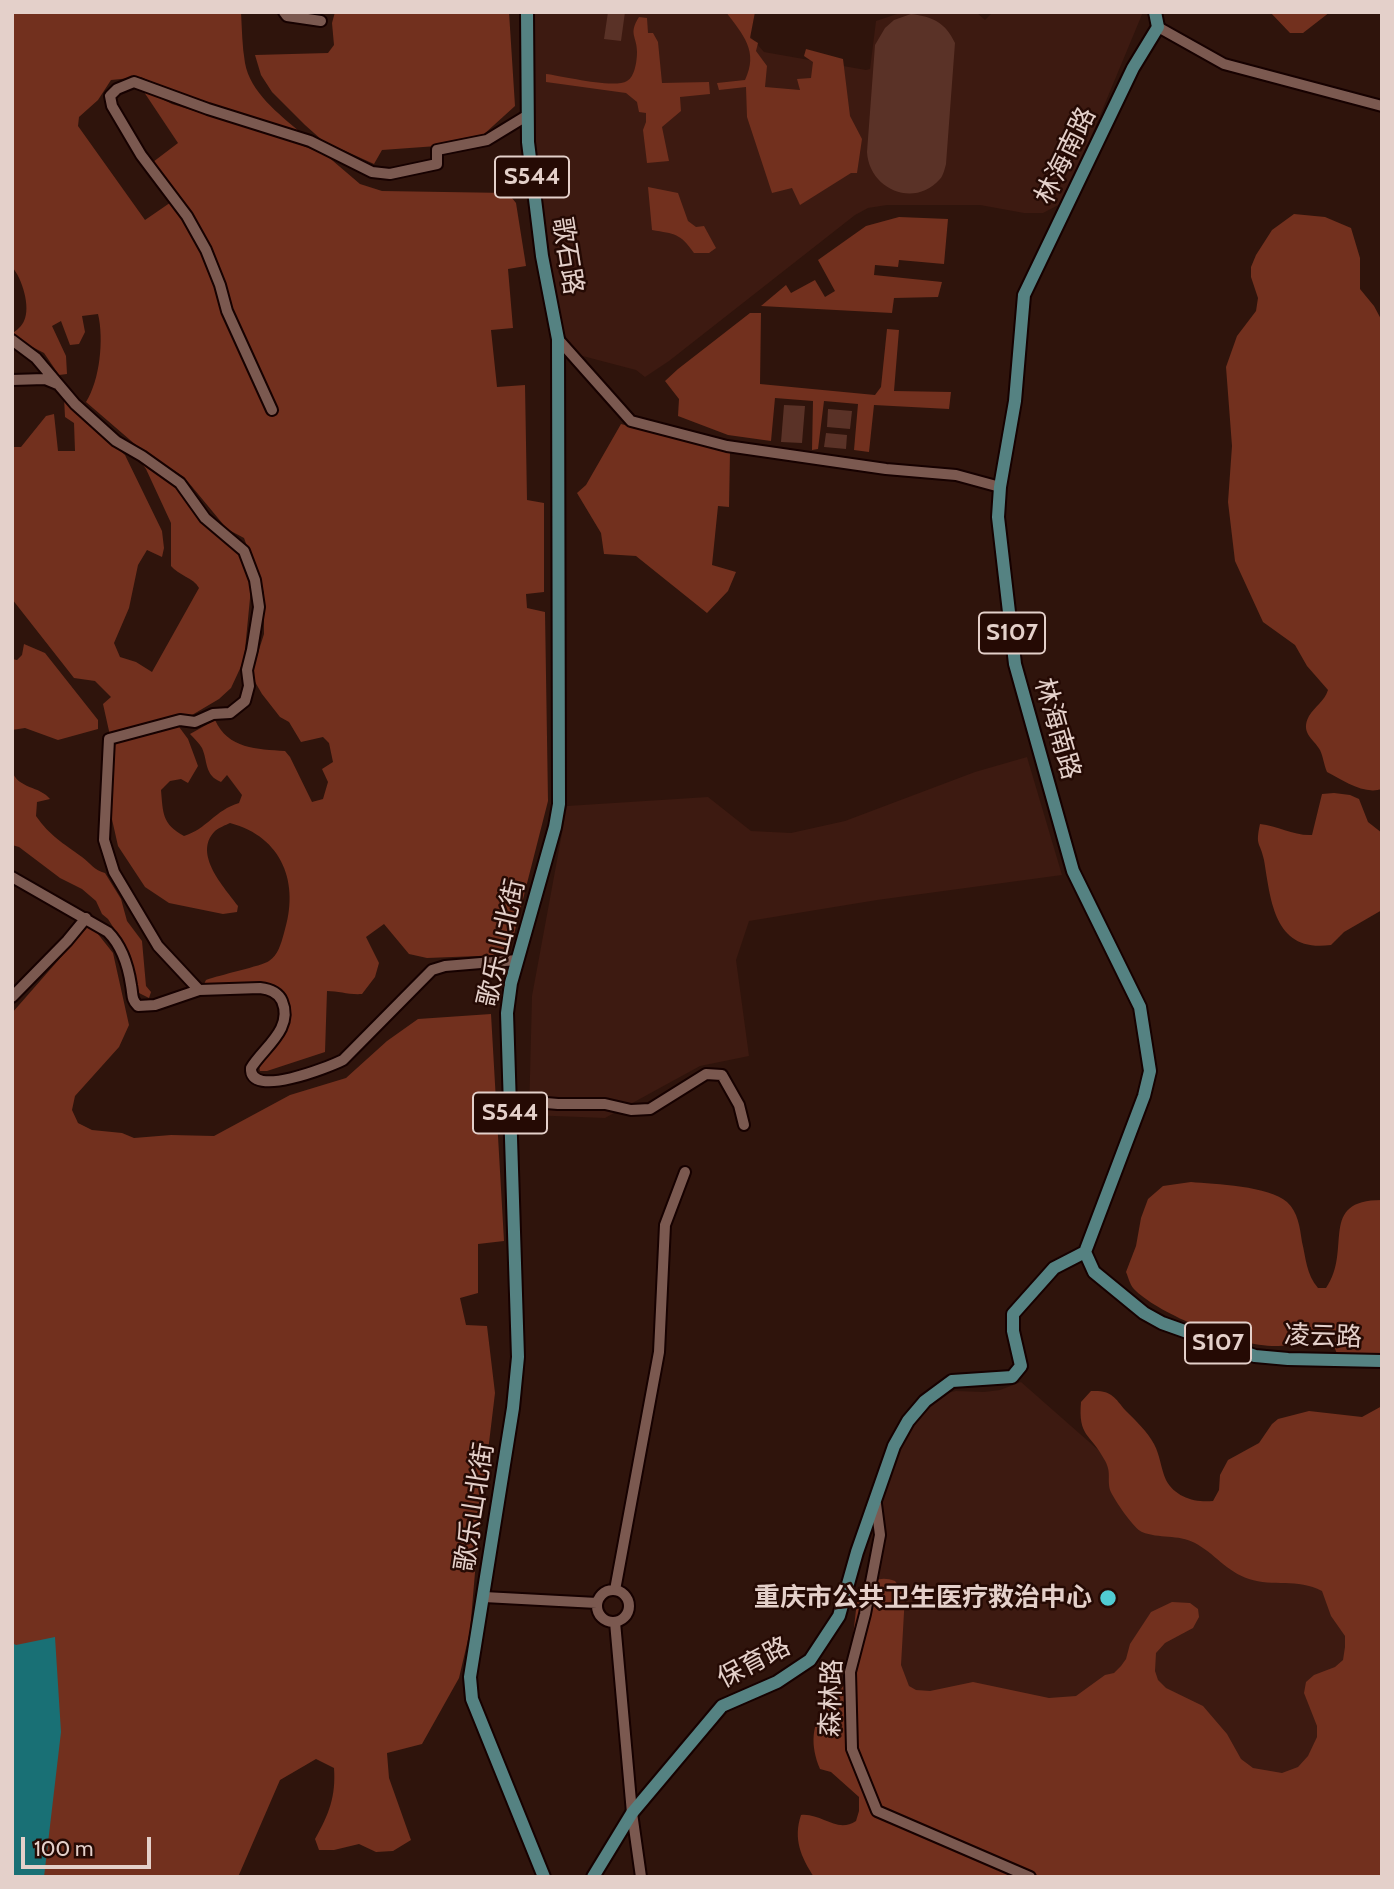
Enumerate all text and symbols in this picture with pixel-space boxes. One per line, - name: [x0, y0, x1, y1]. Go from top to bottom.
- street label: 林海南路: [1029, 102, 1103, 210]
- road number: S544: [495, 156, 569, 197]
- street label: 歌石路: [545, 215, 589, 297]
- road number: S107: [979, 612, 1045, 654]
- street label: 林海南路: [1028, 675, 1086, 783]
- street label: 歌乐山北街: [472, 876, 532, 1010]
- road number: S544: [473, 1092, 547, 1134]
- street label: 凌云路: [1283, 1320, 1363, 1354]
- road number: S107: [1185, 1322, 1251, 1364]
- street label: 歌乐山北街: [449, 1440, 501, 1574]
- place label: 重庆市公共卫生医疗救治中心: [754, 1582, 1092, 1614]
- marker: 重庆市公共卫生医疗救治中心: [1098, 1588, 1118, 1608]
- street label: 保育路: [712, 1631, 796, 1695]
- street label: 森林路: [815, 1658, 849, 1738]
- scale bar: [24, 1822, 154, 1866]
- text: 100 m: [34, 1836, 93, 1861]

